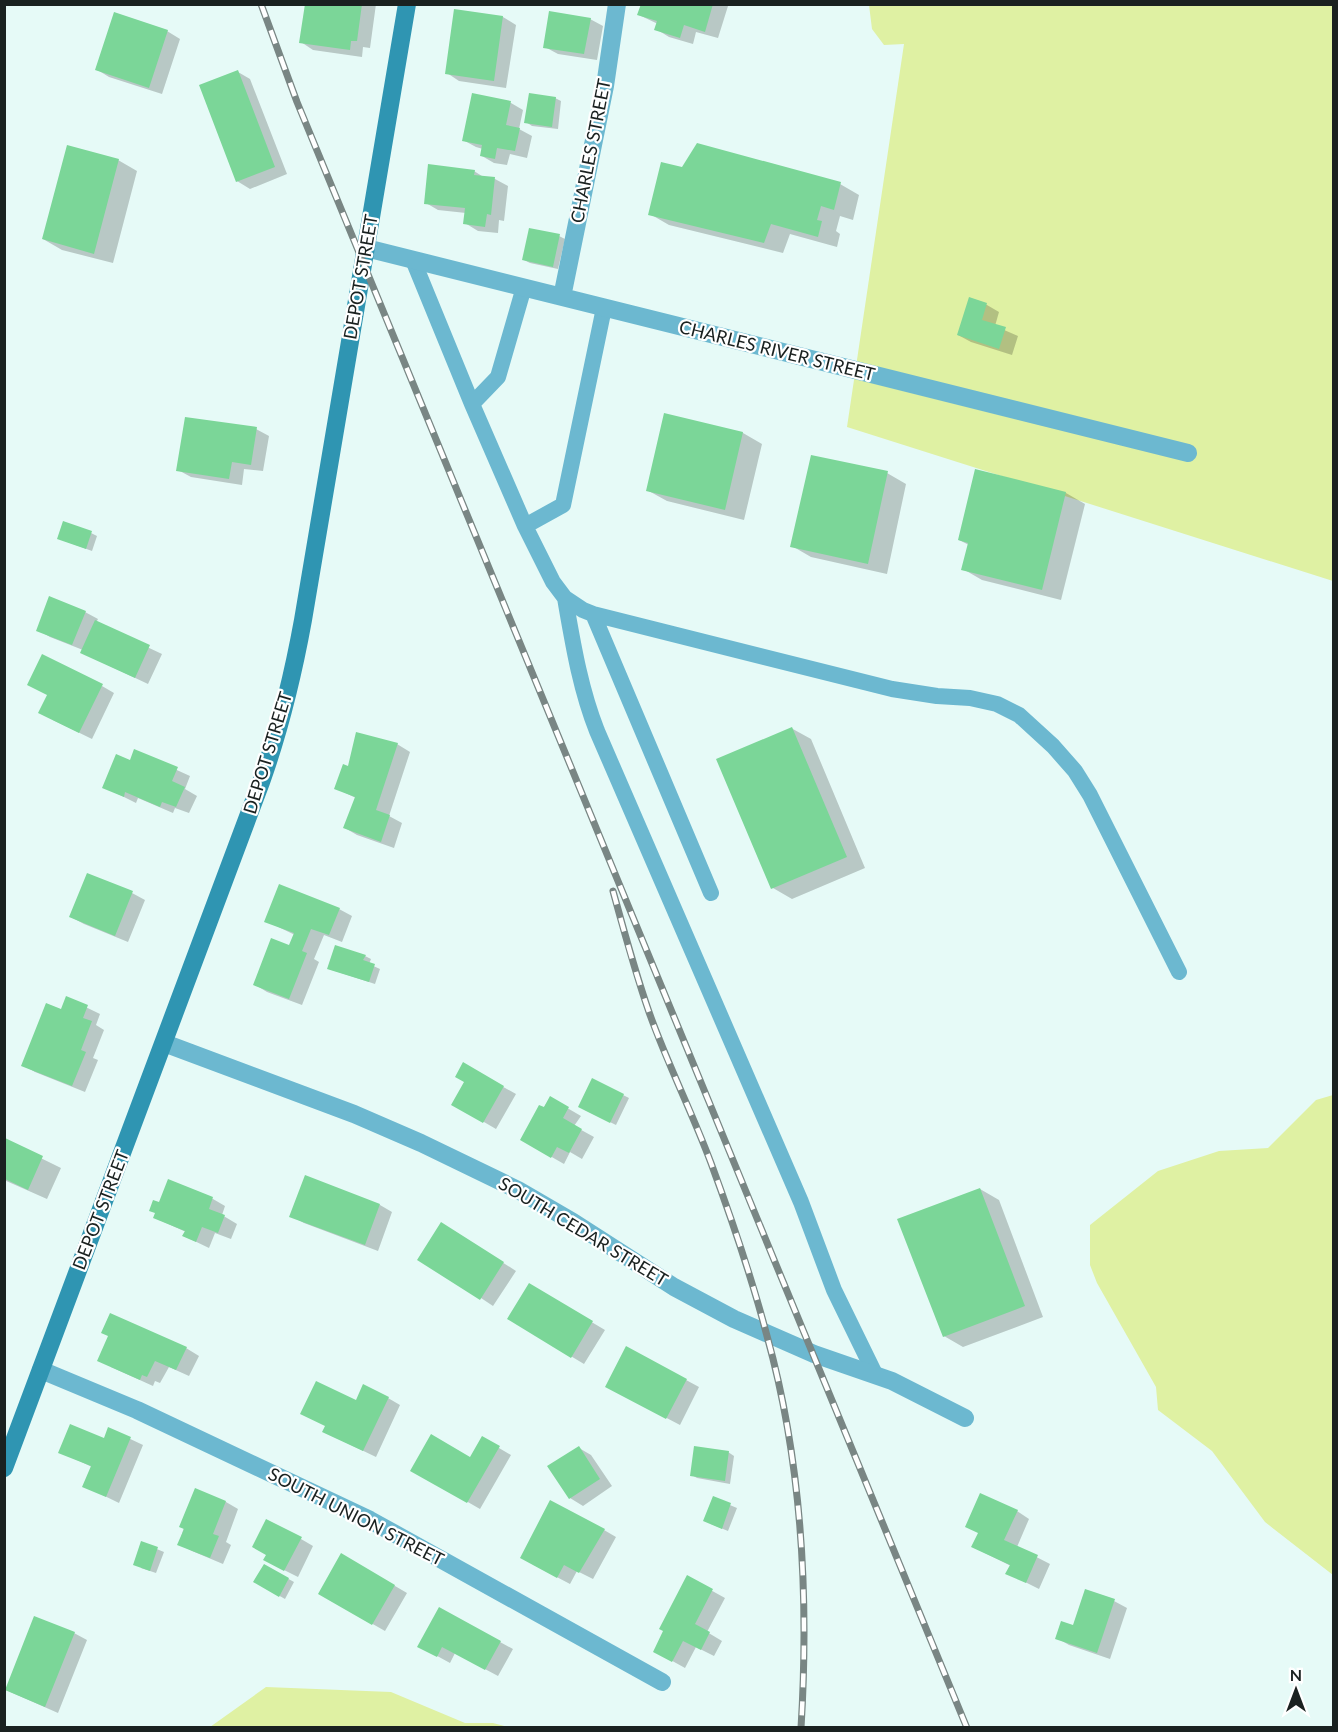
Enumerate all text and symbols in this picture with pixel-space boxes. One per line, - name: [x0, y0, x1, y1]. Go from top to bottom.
- street label: CHARLES STREET: [565, 77, 615, 225]
- street label: DEPOT STREET: [338, 212, 382, 341]
- street label: CHARLES RIVER STREET: [677, 315, 878, 385]
- street label: DEPOT STREET: [238, 689, 296, 816]
- street label: DEPOT STREET: [67, 1146, 133, 1273]
- street label: SOUTH CEDAR STREET: [495, 1172, 672, 1291]
- street label: SOUTH UNION STREET: [265, 1462, 448, 1570]
- north arrow: [1266, 1660, 1326, 1720]
- text: N: [1290, 1665, 1302, 1684]

